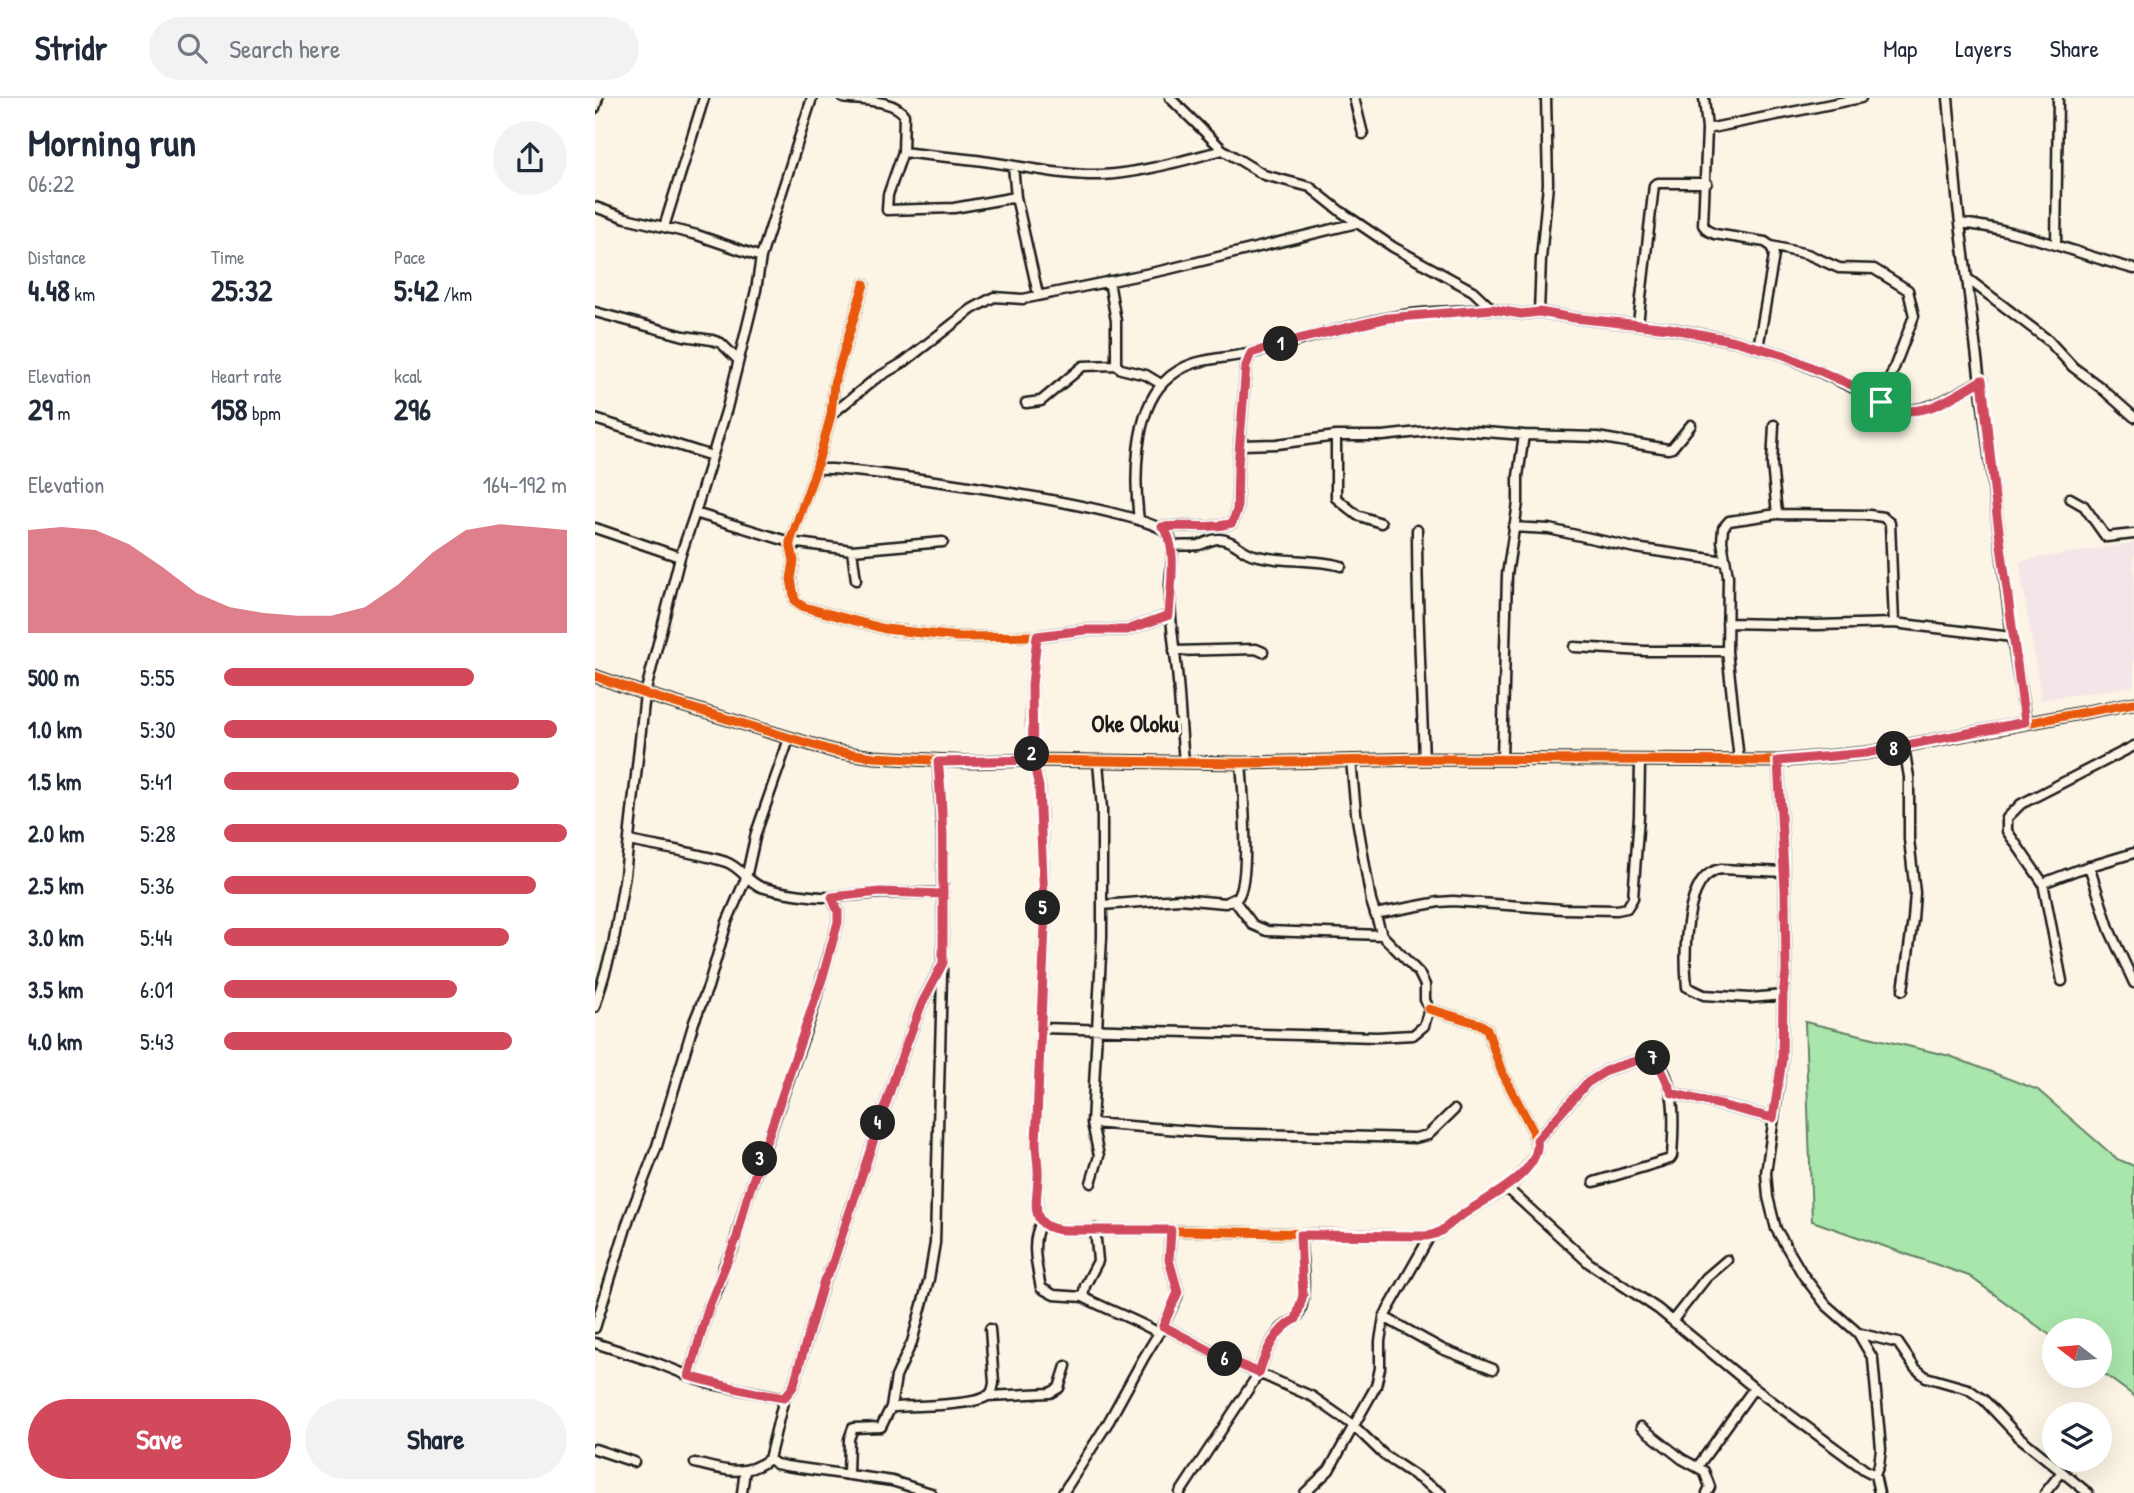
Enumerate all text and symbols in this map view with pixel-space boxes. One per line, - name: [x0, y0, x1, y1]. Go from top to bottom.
- search box: [149, 17, 639, 80]
- text: Stridr: [35, 26, 107, 70]
- icon: search: [173, 29, 211, 67]
- text: Search here: [229, 31, 340, 66]
- text: Map: [1883, 32, 1917, 64]
- text: Layers: [1955, 32, 2012, 64]
- text: Share: [2050, 32, 2099, 64]
- text: Morning run: [28, 116, 196, 168]
- button: share: [493, 121, 567, 195]
- text: 06:22: [28, 168, 74, 199]
- text: Distance: [28, 244, 86, 270]
- text: Time: [211, 244, 245, 270]
- text: Pace: [394, 244, 426, 270]
- text: 4.48: [28, 270, 70, 310]
- text: 25:32: [211, 270, 272, 310]
- text: 5:42: [394, 270, 439, 310]
- text: km: [70, 281, 95, 307]
- text: /km: [439, 281, 472, 307]
- pin: 1: [1263, 327, 1299, 362]
- text: 1: [1277, 330, 1284, 356]
- text: Elevation: [28, 363, 91, 389]
- text: Heart rate: [211, 363, 282, 389]
- text: kcal: [394, 363, 422, 389]
- pin: [1851, 372, 1911, 432]
- icon: arrive: [1862, 383, 1900, 421]
- text: 29: [28, 389, 53, 429]
- text: 158: [211, 389, 248, 429]
- text: 296: [394, 389, 431, 429]
- text: m: [53, 400, 70, 426]
- text: bpm: [248, 400, 281, 426]
- text: Elevation: [28, 469, 104, 500]
- text: 164–192 m: [483, 469, 567, 500]
- text: 500 m: [28, 662, 79, 693]
- text: 5:55: [140, 662, 175, 693]
- district label: Oke Oloku: [1091, 707, 1179, 739]
- text: 1.0 km: [28, 714, 82, 745]
- text: 5:30: [140, 714, 176, 745]
- pin: 8: [1877, 732, 1911, 766]
- text: 8: [1889, 735, 1898, 761]
- pin: 2: [1015, 736, 1049, 772]
- text: 2: [1027, 740, 1036, 766]
- text: 1.5 km: [28, 766, 81, 797]
- text: 5:41: [140, 766, 172, 797]
- text: 2.0 km: [28, 818, 84, 849]
- text: 5:28: [140, 818, 176, 849]
- text: 2.5 km: [28, 870, 84, 901]
- text: 5:36: [140, 870, 175, 901]
- pin: 5: [1025, 890, 1061, 926]
- text: 5: [1038, 894, 1047, 920]
- text: 3.0 km: [28, 922, 84, 953]
- text: 5:44: [140, 922, 172, 953]
- text: 3.5 km: [28, 974, 83, 1005]
- text: 6:01: [140, 974, 173, 1005]
- text: 4.0 km: [28, 1026, 82, 1057]
- text: 5:43: [140, 1026, 174, 1057]
- pin: 7: [1635, 1040, 1671, 1076]
- text: 7: [1648, 1044, 1657, 1070]
- pin: 4: [861, 1105, 895, 1140]
- text: 4: [874, 1109, 881, 1135]
- pin: 3: [743, 1142, 777, 1176]
- text: 3: [755, 1145, 764, 1171]
- north arrow: [2042, 1318, 2112, 1388]
- map controls: [2042, 1318, 2112, 1472]
- pin: 6: [1207, 1342, 1243, 1376]
- text: 6: [1221, 1345, 1228, 1371]
- button: Save: [28, 1399, 291, 1479]
- button: Share: [305, 1399, 567, 1479]
- button: layers: [2042, 1402, 2112, 1472]

